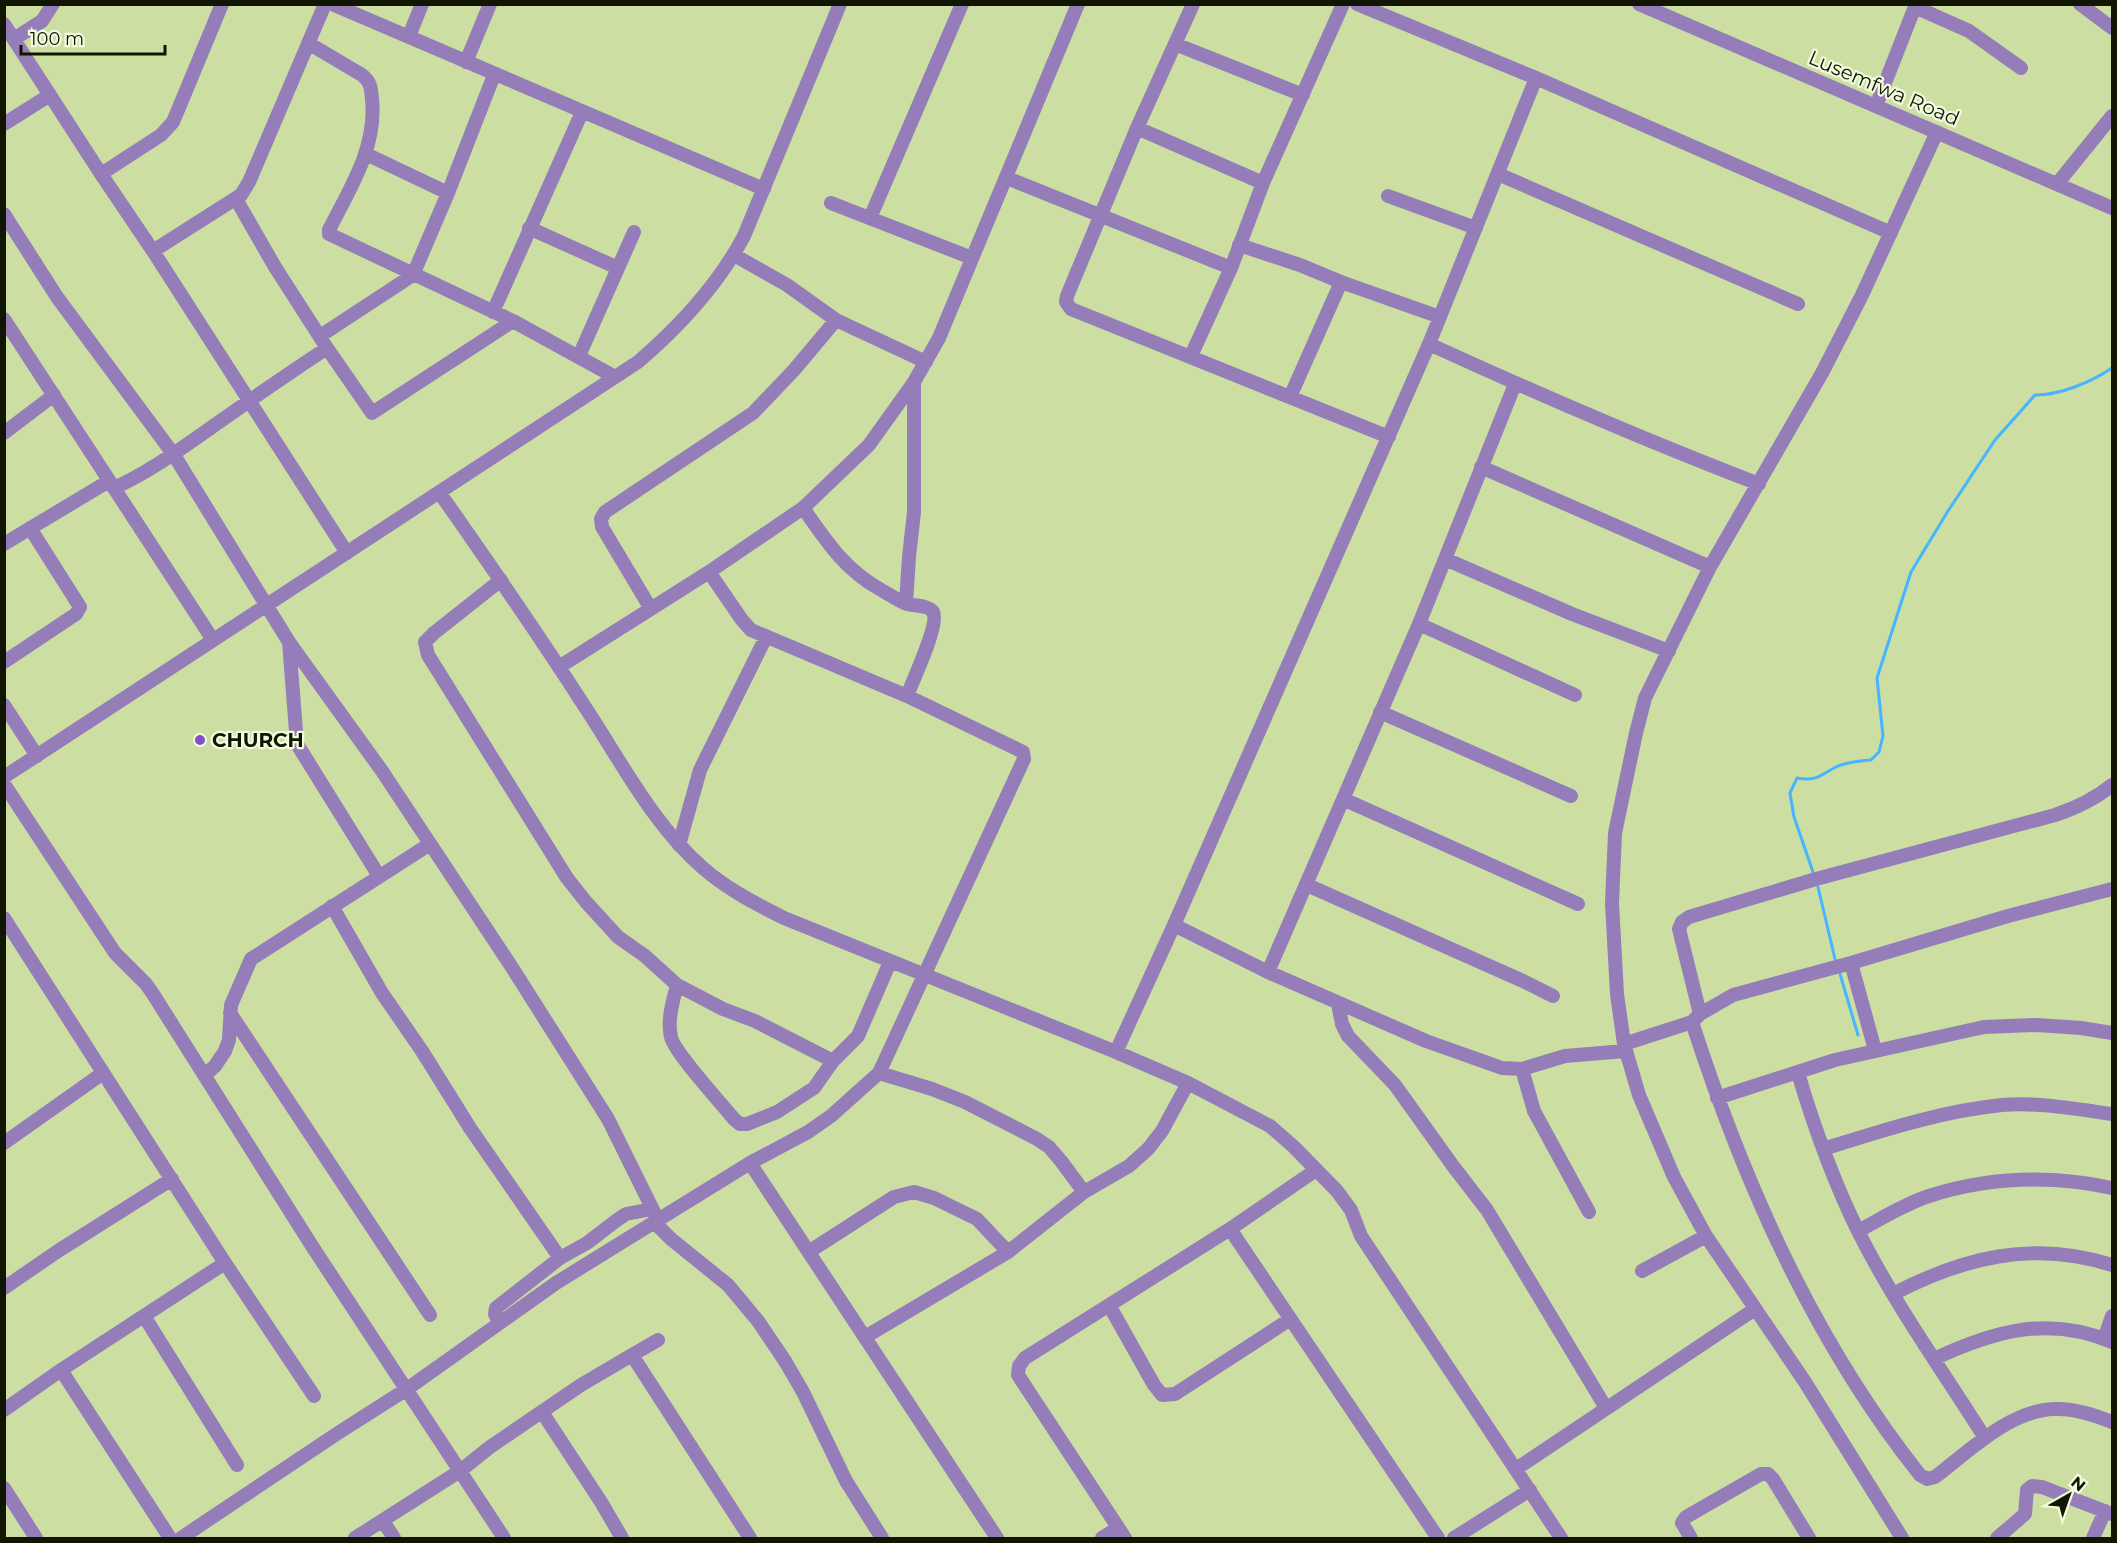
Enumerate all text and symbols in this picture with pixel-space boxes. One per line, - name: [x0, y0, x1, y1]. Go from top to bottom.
- scale bar: [21, 18, 165, 56]
- text: 100 m: [30, 28, 84, 50]
- street label: Lusemfwa Road: [1805, 45, 1963, 131]
- place label: CHURCH: [212, 728, 304, 752]
- marker: CHURCH: [193, 733, 207, 747]
- north arrow: [2039, 1465, 2099, 1525]
- text: N: [2067, 1472, 2089, 1495]

